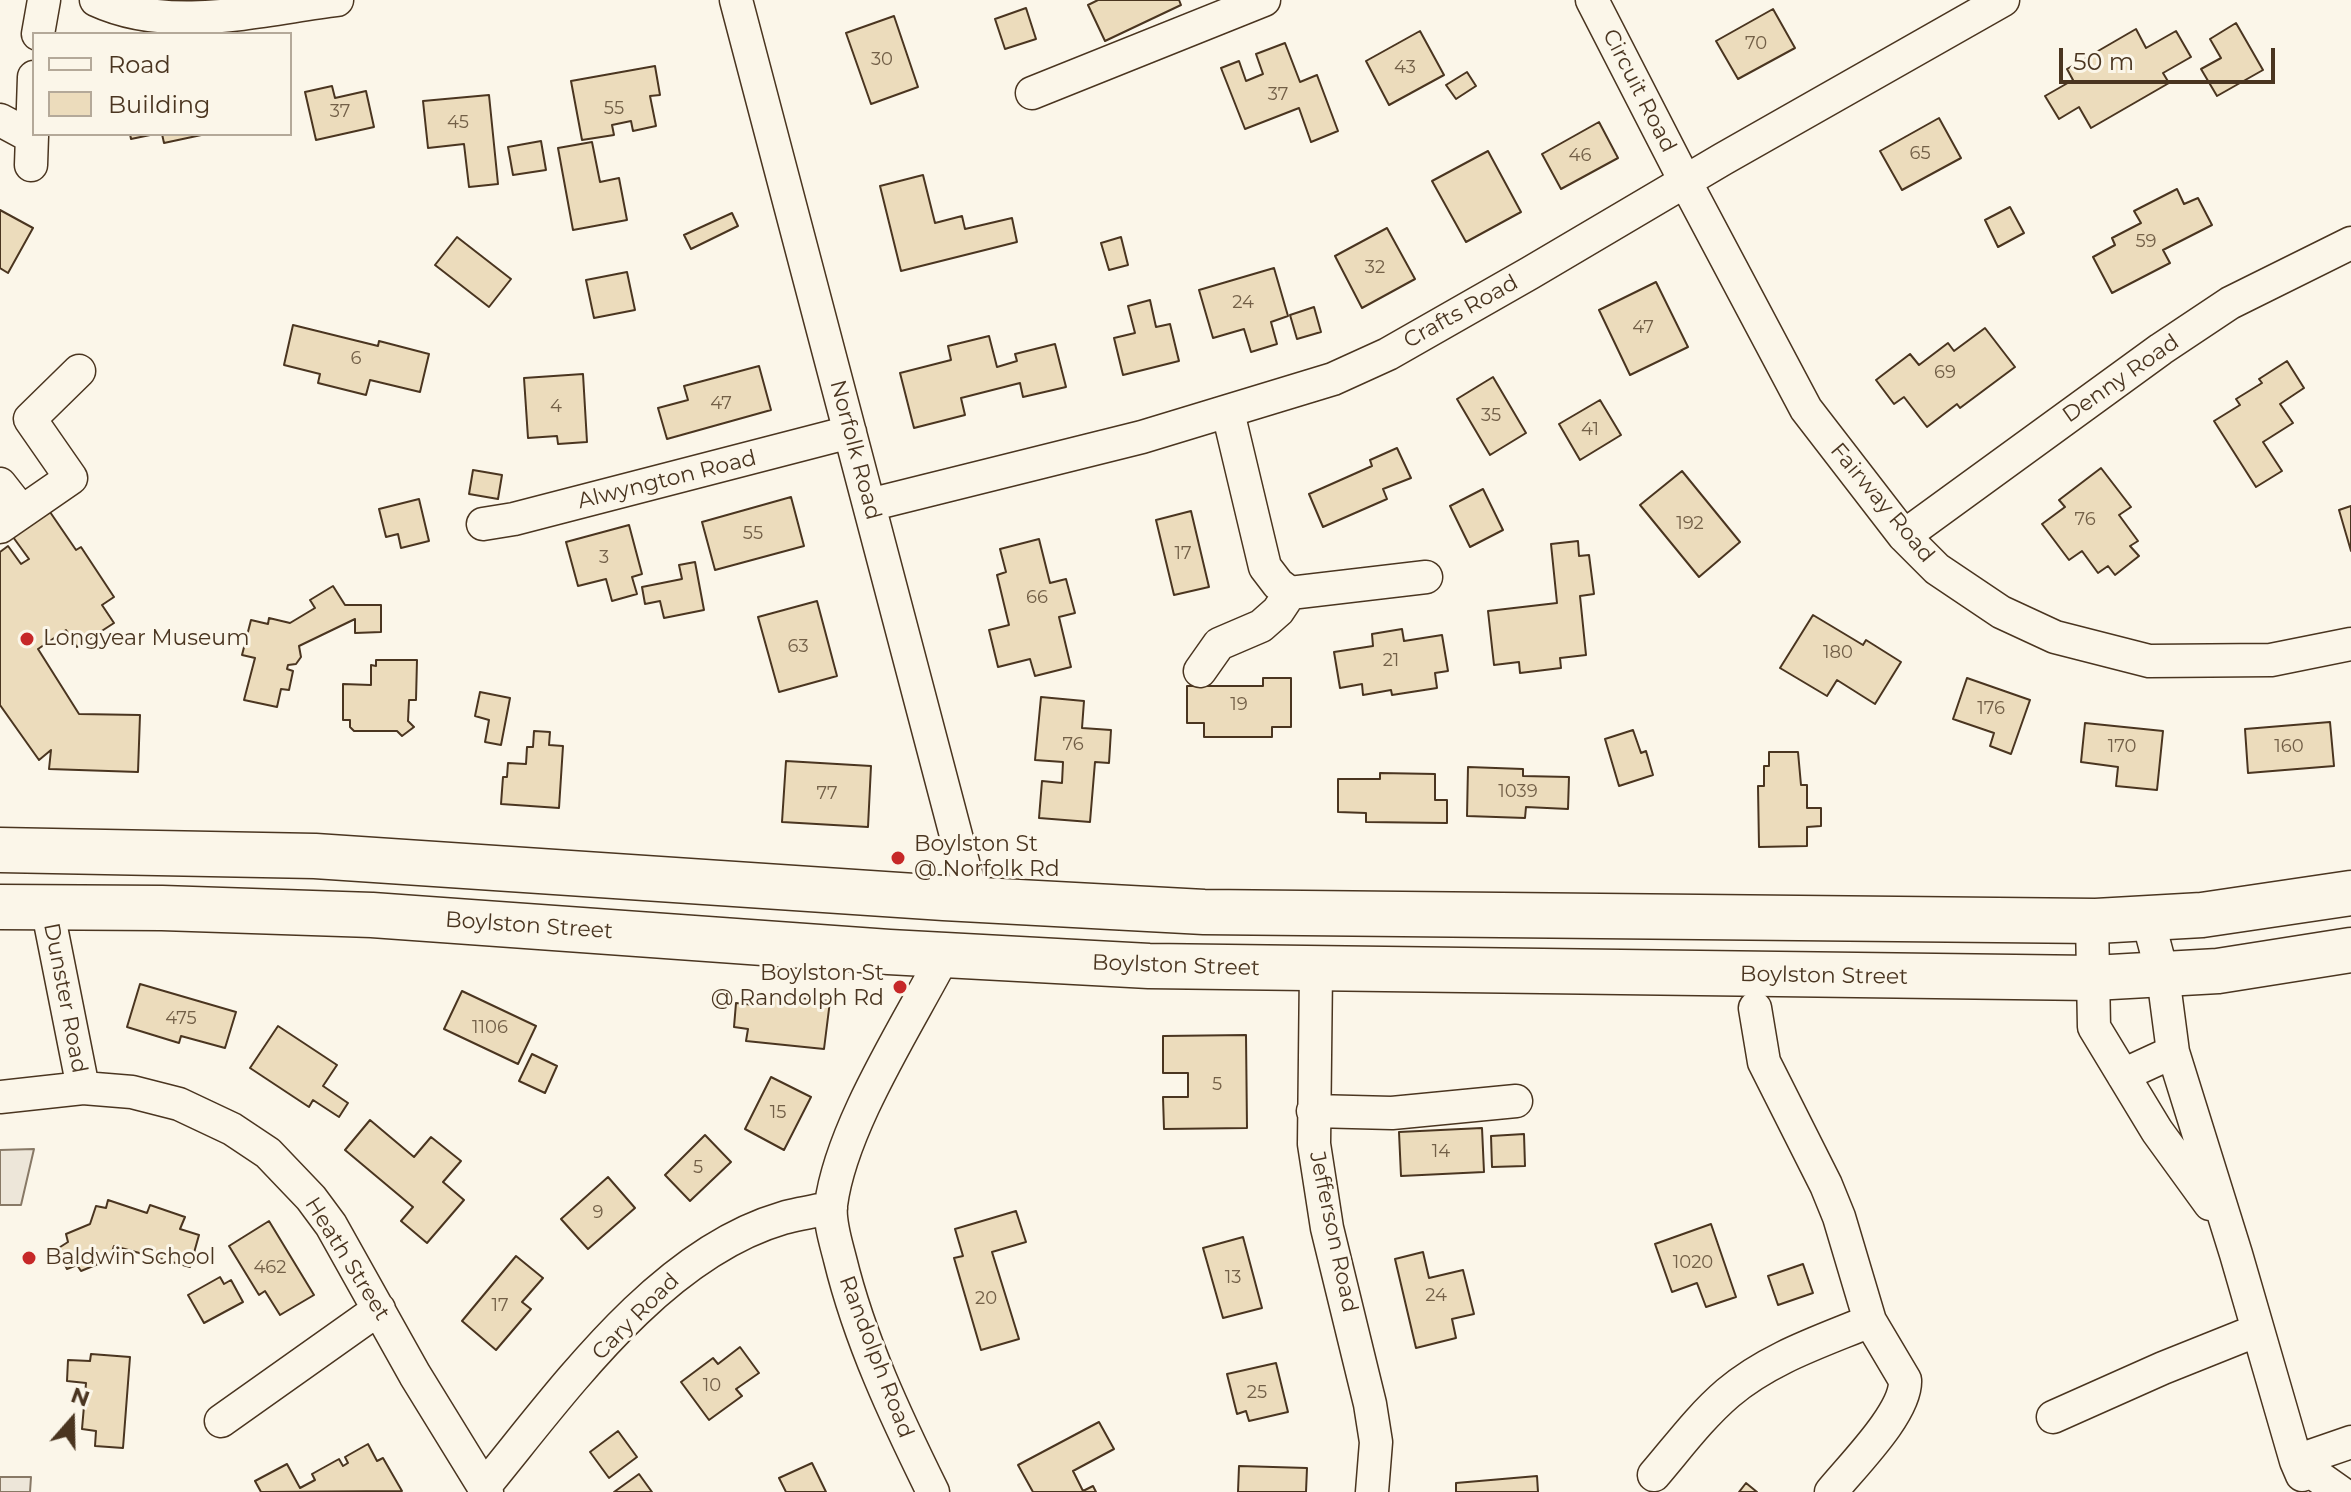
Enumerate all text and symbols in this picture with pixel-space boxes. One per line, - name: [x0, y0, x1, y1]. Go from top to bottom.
- street label: Circuit Road: [1597, 25, 1681, 157]
- legend: [32, 32, 292, 136]
- scale bar: [2063, 32, 2279, 82]
- house number: 70: [1745, 33, 1767, 55]
- text: 50 m: [2073, 47, 2134, 76]
- house number: 30: [871, 49, 893, 71]
- text: Road: [108, 50, 171, 79]
- house number: 43: [1394, 57, 1416, 79]
- house number: 37: [1268, 84, 1288, 106]
- text: Building: [108, 90, 211, 119]
- house number: 55: [604, 98, 624, 120]
- house number: 37: [330, 101, 350, 123]
- house number: 45: [447, 112, 469, 134]
- house number: 65: [1909, 143, 1931, 165]
- house number: 46: [1569, 145, 1591, 167]
- house number: 59: [2135, 231, 2157, 253]
- house number: 32: [1365, 257, 1385, 279]
- street label: Crafts Road: [1399, 270, 1523, 354]
- house number: 24: [1232, 292, 1254, 314]
- house number: 47: [1632, 317, 1654, 339]
- street label: Denny Road: [2058, 329, 2184, 429]
- house number: 6: [351, 348, 361, 370]
- house number: 69: [1934, 362, 1956, 384]
- street label: Norfolk Road: [824, 377, 886, 523]
- house number: 47: [710, 393, 732, 415]
- house number: 4: [550, 396, 562, 418]
- house number: 35: [1481, 405, 1501, 427]
- house number: 41: [1581, 419, 1599, 441]
- street label: Fairway Road: [1824, 438, 1940, 568]
- street label: Alwyngton Road: [575, 445, 759, 515]
- house number: 76: [2074, 509, 2096, 531]
- house number: 192: [1676, 513, 1704, 535]
- house number: 55: [743, 523, 763, 545]
- house number: 17: [1174, 543, 1192, 565]
- house number: 3: [599, 547, 609, 569]
- house number: 66: [1026, 587, 1048, 609]
- place label: Longyear Museum: [43, 626, 249, 652]
- marker: Longyear Museum: [18, 630, 36, 648]
- house number: 63: [787, 636, 809, 658]
- house number: 180: [1823, 642, 1853, 664]
- house number: 21: [1383, 650, 1399, 672]
- house number: 19: [1230, 694, 1248, 716]
- house number: 176: [1977, 698, 2005, 720]
- house number: 76: [1062, 734, 1084, 756]
- house number: 170: [2108, 736, 2136, 758]
- house number: 160: [2274, 736, 2304, 758]
- house number: 1039: [1498, 781, 1538, 803]
- house number: 77: [816, 783, 838, 805]
- place label: Boylston St @ Norfolk Rd: [914, 832, 1060, 884]
- marker: Boylston St @ Norfolk Rd: [889, 849, 907, 867]
- street label: Boylston Street: [444, 907, 614, 945]
- street label: Dunster Road: [37, 921, 93, 1075]
- street label: Boylston Street: [1092, 950, 1260, 982]
- place label: Boylston St @ Randolph Rd: [711, 961, 884, 1012]
- street label: Boylston Street: [1740, 961, 1908, 991]
- marker: Boylston St @ Randolph Rd: [891, 978, 909, 996]
- house number: 475: [165, 1008, 197, 1030]
- house number: 1106: [472, 1017, 508, 1039]
- house number: 5: [1212, 1074, 1222, 1096]
- house number: 15: [770, 1102, 786, 1124]
- house number: 14: [1432, 1141, 1450, 1163]
- street label: Jefferson Road: [1303, 1149, 1363, 1315]
- house number: 5: [693, 1157, 703, 1179]
- street label: Heath Street: [299, 1193, 395, 1325]
- house number: 9: [593, 1202, 603, 1224]
- place label: Baldwin School: [45, 1245, 215, 1271]
- marker: Baldwin School: [20, 1249, 38, 1267]
- house number: 1020: [1673, 1252, 1713, 1274]
- house number: 462: [253, 1257, 287, 1279]
- house number: 13: [1225, 1267, 1241, 1289]
- street label: Cary Road: [587, 1268, 685, 1366]
- street label: Randolph Road: [833, 1272, 919, 1442]
- house number: 24: [1425, 1285, 1447, 1307]
- house number: 20: [975, 1288, 997, 1310]
- house number: 17: [491, 1295, 509, 1317]
- house number: 10: [703, 1375, 721, 1397]
- north arrow: [32, 1380, 112, 1460]
- text: N: [67, 1381, 93, 1413]
- house number: 25: [1247, 1382, 1267, 1404]

